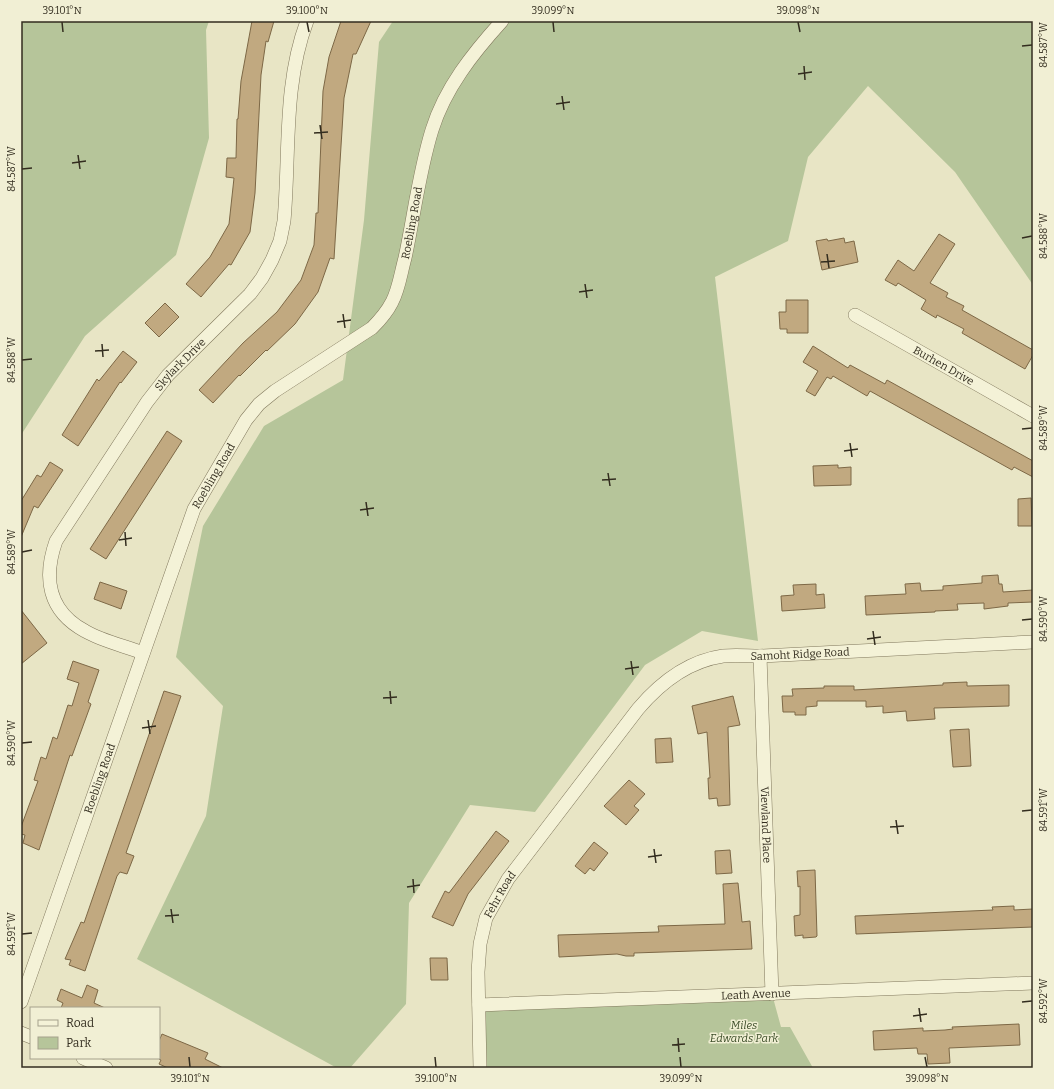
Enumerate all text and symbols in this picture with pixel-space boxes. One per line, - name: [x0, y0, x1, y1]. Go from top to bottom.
- text: 39.101°N: [42, 5, 82, 17]
- text: 39.100°N: [286, 5, 328, 17]
- text: 39.099°N: [532, 5, 575, 17]
- text: 39.098°N: [776, 5, 820, 17]
- text: 84.587°W: [1038, 22, 1050, 68]
- text: 84.587°W: [6, 146, 18, 192]
- street label: Roebling Road: [398, 185, 425, 260]
- text: 84.588°W: [1038, 212, 1050, 259]
- street label: Skylark Drive: [152, 335, 208, 393]
- text: 84.588°W: [6, 336, 18, 383]
- street label: Burhen Drive: [911, 343, 976, 388]
- text: 84.589°W: [1038, 404, 1050, 451]
- street label: Roebling Road: [189, 440, 238, 511]
- text: 84.589°W: [6, 528, 18, 575]
- text: 84.590°W: [1038, 595, 1050, 642]
- street label: Samoht Ridge Road: [750, 645, 850, 663]
- text: 84.590°W: [6, 719, 18, 766]
- street label: Roebling Road: [81, 741, 118, 815]
- street label: Viewland Place: [758, 786, 774, 863]
- text: 84.591°W: [1038, 788, 1050, 832]
- street label: Fehr Road: [481, 868, 518, 920]
- text: 84.591°W: [6, 912, 18, 956]
- text: 84.592°W: [1038, 978, 1050, 1024]
- street label: Leath Avenue: [721, 986, 791, 1002]
- legend: [30, 1007, 160, 1059]
- text: Road: [66, 1016, 94, 1030]
- park label: Miles Edwards Park: [710, 1019, 779, 1045]
- text: Park: [66, 1036, 92, 1050]
- text: 39.101°N: [170, 1073, 210, 1085]
- text: 39.100°N: [415, 1073, 457, 1085]
- text: 39.099°N: [660, 1073, 703, 1085]
- text: 39.098°N: [905, 1073, 949, 1085]

